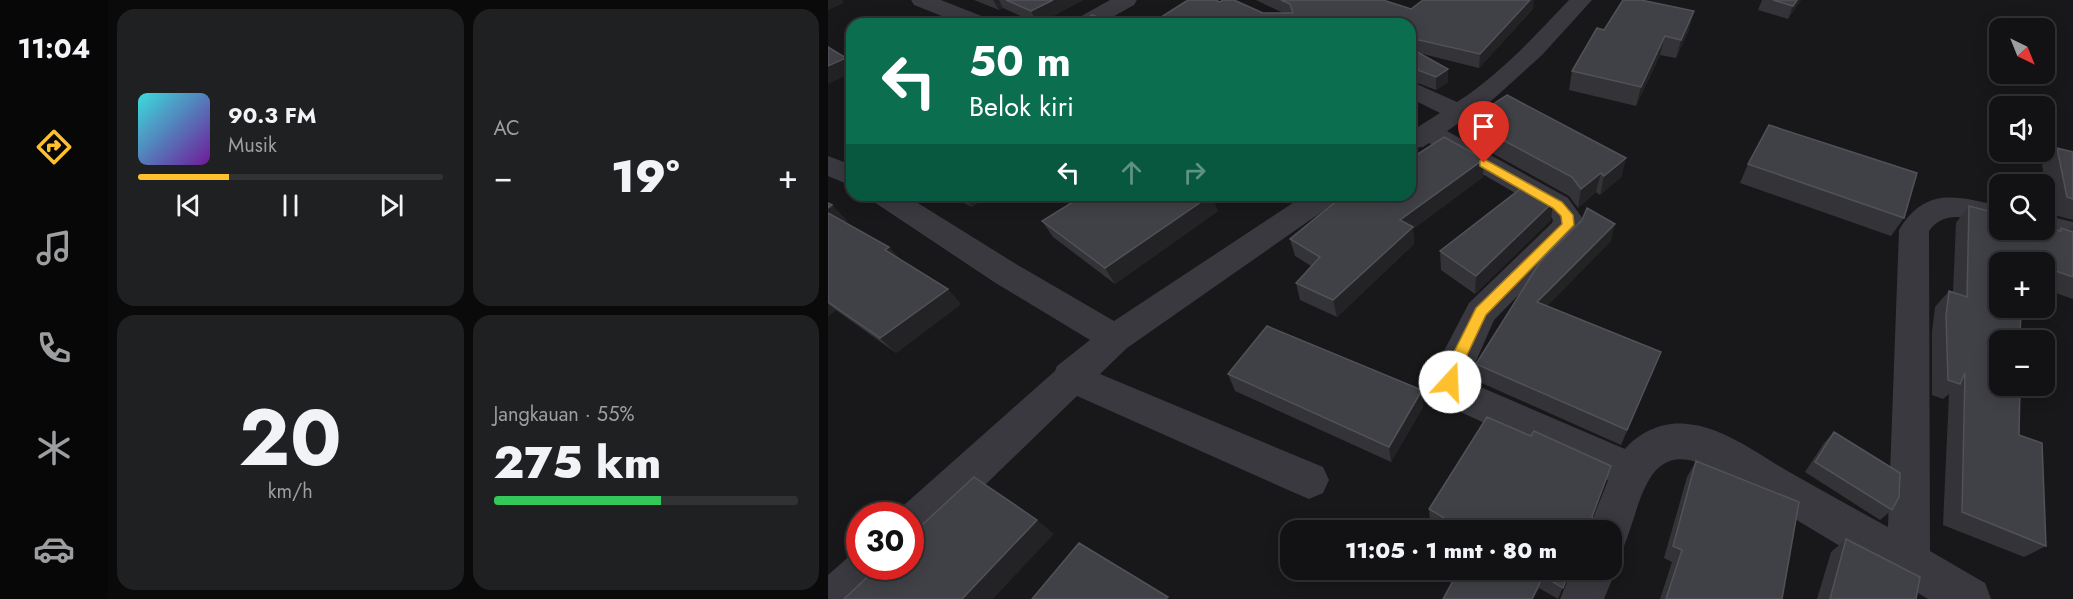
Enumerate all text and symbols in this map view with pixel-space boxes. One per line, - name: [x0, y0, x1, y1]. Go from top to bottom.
- north arrow: [1989, 18, 2055, 84]
- map controls: [1989, 18, 2055, 396]
- text: 11:04: [18, 29, 90, 68]
- text: 50 m: [969, 31, 1071, 92]
- icon: left: [870, 42, 948, 120]
- text: Belok kiri: [969, 87, 1074, 126]
- button: sound: [1989, 96, 2055, 162]
- text: 90.3 FM: [228, 99, 316, 131]
- pin: [1458, 101, 1509, 163]
- icon: arrive: [1467, 110, 1500, 143]
- text: AC: [494, 114, 520, 143]
- icon: directions: [33, 126, 75, 168]
- text: Musik: [228, 131, 277, 160]
- text: 19°: [611, 144, 680, 209]
- text: −: [494, 153, 513, 200]
- text: +: [778, 153, 798, 200]
- icon: left: [1052, 156, 1085, 189]
- icon: ahead: [1115, 156, 1148, 189]
- icon: right: [1178, 156, 1211, 189]
- button: search: [1989, 174, 2055, 240]
- icon: previous: [172, 189, 205, 222]
- icon: pause: [274, 189, 307, 222]
- icon: next: [375, 189, 408, 222]
- icon: music: [33, 227, 75, 269]
- button: +: [1989, 252, 2055, 318]
- icon: phone: [33, 327, 75, 369]
- button: −: [1989, 330, 2055, 396]
- position arrow: [1418, 350, 1482, 414]
- text: 20: [239, 382, 342, 494]
- text: Jangkauan · 55%: [494, 400, 634, 429]
- icon: climate: [33, 427, 75, 469]
- text: 275 km: [494, 430, 661, 495]
- text: km/h: [268, 477, 313, 506]
- speed limit sign: 30: [846, 502, 924, 580]
- icon: car: [33, 528, 75, 570]
- text: 11:05 · 1 mnt · 80 m: [1345, 534, 1557, 566]

